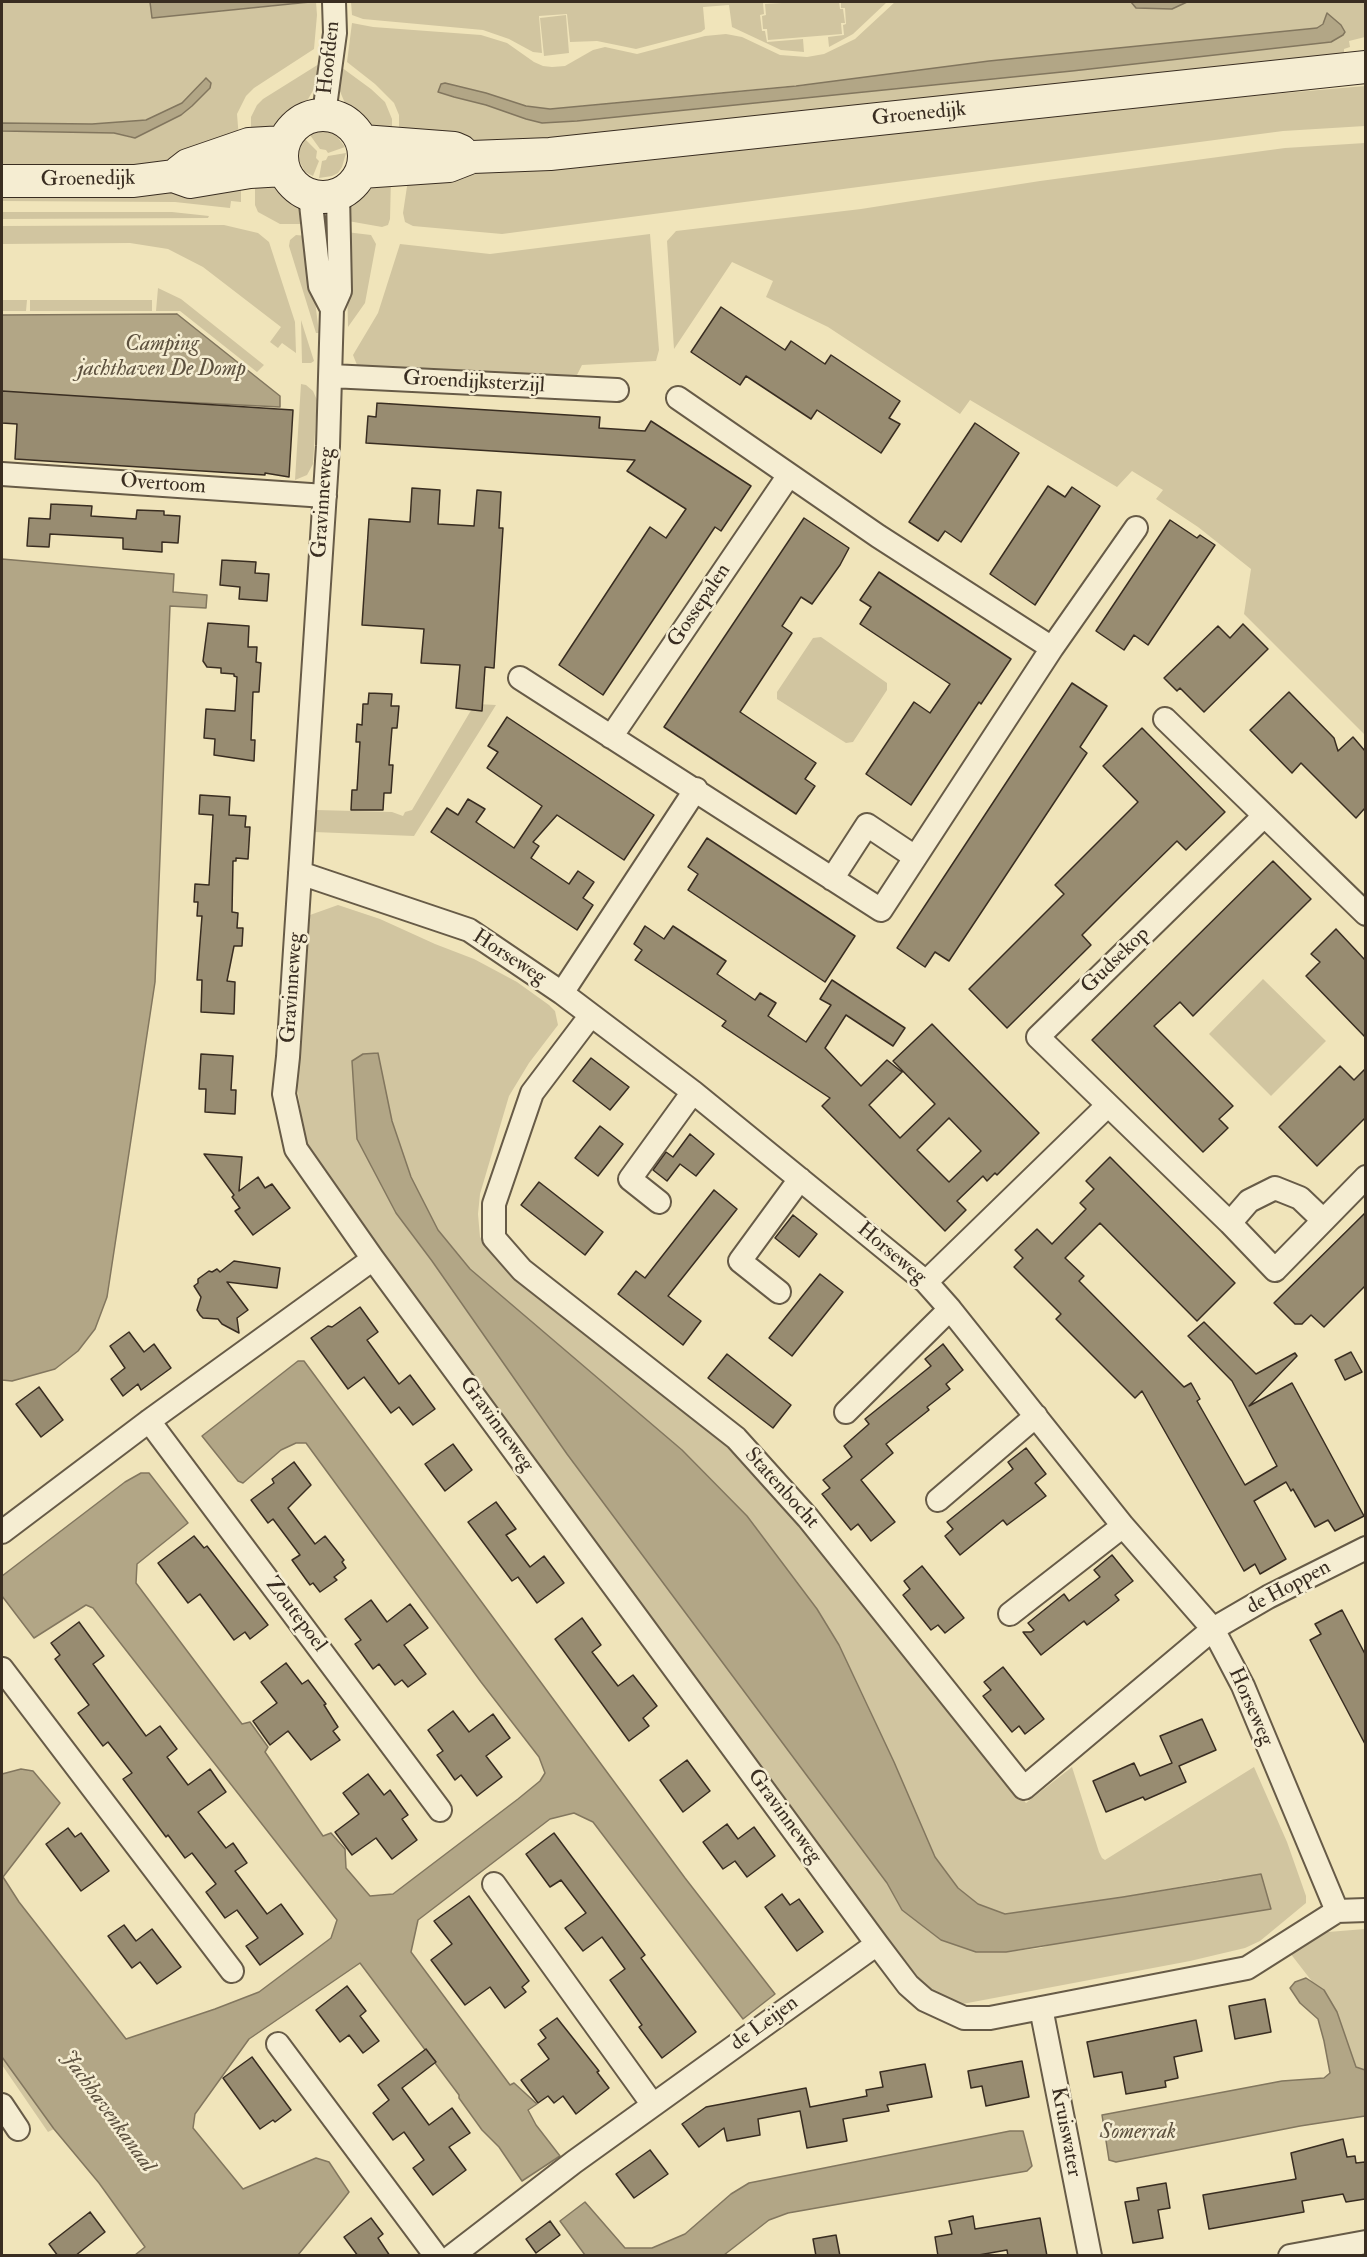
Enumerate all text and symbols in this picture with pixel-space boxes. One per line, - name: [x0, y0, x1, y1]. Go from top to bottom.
- street label: Hoofden: [314, 20, 346, 96]
- street label: Groenedijk: [871, 98, 967, 132]
- street label: Groenedijk: [40, 167, 136, 193]
- water label: Camping jachthaven De Domp: [78, 332, 246, 384]
- street label: Groendijksterzijl: [402, 367, 546, 399]
- street label: Gravinneweg: [308, 447, 340, 559]
- street label: Overtoom: [119, 469, 207, 501]
- street label: Gossepalen: [663, 560, 737, 652]
- street label: Gudsekop: [1077, 922, 1155, 1000]
- street label: Horseweg: [467, 925, 551, 991]
- street label: Gravinneweg: [277, 932, 309, 1044]
- street label: Horseweg: [851, 1218, 931, 1290]
- street label: Gravinneweg: [453, 1373, 539, 1477]
- street label: Statenbocht: [738, 1443, 824, 1535]
- street label: de Hoppen: [1243, 1555, 1335, 1621]
- street label: Zoutepoel: [259, 1573, 331, 1657]
- street label: Horseweg: [1222, 1664, 1278, 1750]
- street label: Gravinneweg: [741, 1765, 827, 1869]
- street label: de Leijen: [726, 1991, 804, 2057]
- water label: Jachhavenkanaal: [54, 2046, 160, 2178]
- street label: Kruiswater: [1044, 2085, 1086, 2179]
- water label: Somerrak: [1100, 2120, 1176, 2146]

